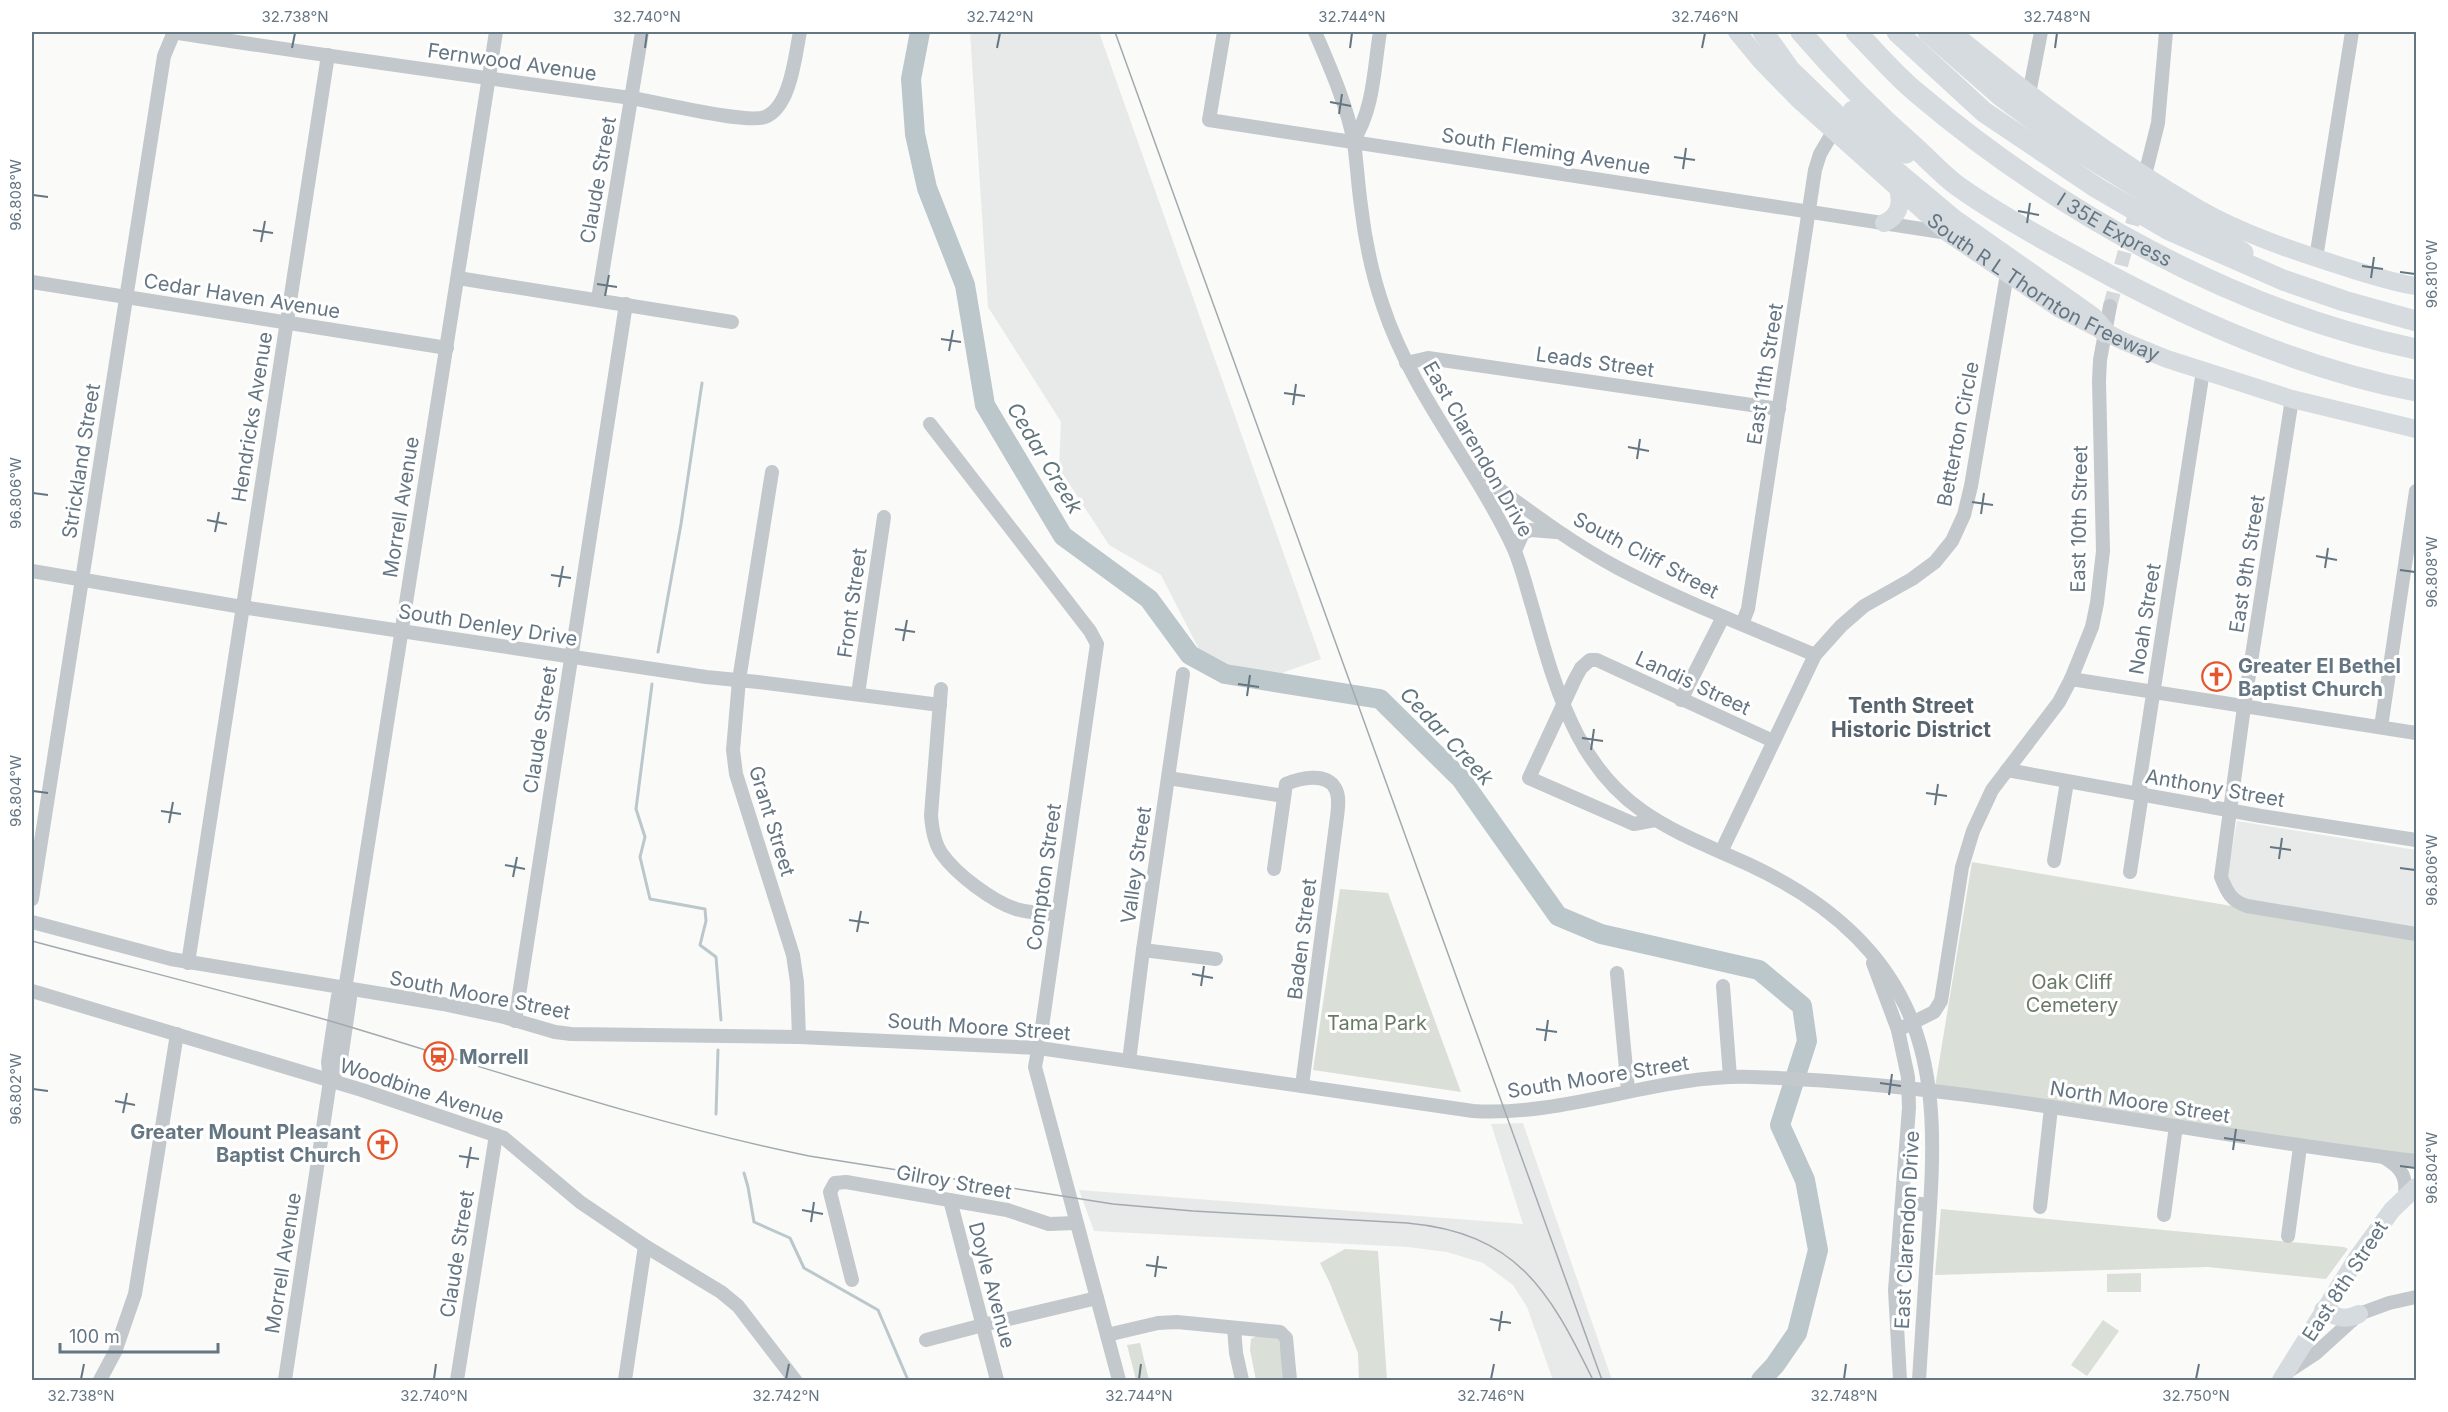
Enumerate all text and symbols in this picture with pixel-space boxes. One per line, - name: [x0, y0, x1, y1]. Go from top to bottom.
- text: 32.738°N: [261, 7, 329, 26]
- text: 32.740°N: [613, 7, 681, 26]
- text: 32.742°N: [966, 7, 1034, 26]
- text: 32.744°N: [1318, 7, 1386, 26]
- text: 32.746°N: [1671, 7, 1739, 26]
- text: 32.748°N: [2023, 7, 2091, 26]
- street label: Fernwood Avenue: [426, 38, 598, 86]
- street label: Claude Street: [575, 114, 621, 245]
- street label: South Fleming Avenue: [1440, 123, 1652, 179]
- text: 96.808°W: [6, 159, 25, 231]
- street label: I 35E Express: [2053, 188, 2176, 272]
- street label: South R L Thornton Freeway: [1922, 208, 2163, 367]
- text: 96.810°W: [2422, 240, 2441, 308]
- street label: Cedar Haven Avenue: [142, 269, 342, 323]
- street label: East 11th Street: [1742, 301, 1788, 446]
- street label: Hendricks Avenue: [227, 330, 277, 504]
- street label: Leads Street: [1534, 342, 1656, 382]
- street label: East Clarendon Drive: [1418, 357, 1538, 541]
- street label: Betterton Circle: [1932, 360, 1984, 508]
- street label: Strickland Street: [57, 381, 105, 540]
- water label: Cedar Creek: [1002, 398, 1088, 519]
- street label: Morrell Avenue: [378, 435, 424, 579]
- street label: East 10th Street: [2066, 445, 2092, 593]
- text: 96.806°W: [6, 457, 25, 529]
- street label: East 9th Street: [2224, 493, 2270, 635]
- street label: South Cliff Street: [1569, 507, 1723, 604]
- text: 96.808°W: [2422, 536, 2441, 608]
- street label: Front Street: [832, 546, 872, 660]
- street label: Noah Street: [2124, 561, 2166, 676]
- street label: South Denley Drive: [397, 599, 579, 651]
- street label: Landis Street: [1632, 646, 1755, 720]
- place label: Greater El Bethel Baptist Church: [2238, 654, 2401, 701]
- church icon: Greater El Bethel Baptist Church: [2201, 661, 2233, 693]
- street label: Claude Street: [518, 664, 562, 795]
- water label: Cedar Creek: [1395, 682, 1499, 791]
- district label: Tenth Street Historic District: [1831, 693, 1991, 742]
- text: 96.804°W: [6, 755, 25, 827]
- street label: Grant Street: [744, 763, 800, 879]
- street label: Anthony Street: [2144, 764, 2287, 812]
- street label: Compton Street: [1022, 801, 1066, 952]
- street label: Valley Street: [1116, 804, 1156, 925]
- text: 96.806°W: [2422, 834, 2441, 906]
- street label: Baden Street: [1283, 876, 1321, 1001]
- street label: South Moore Street: [388, 966, 573, 1024]
- park label: Oak Cliff Cemetery: [2026, 970, 2118, 1017]
- street label: South Moore Street: [887, 1009, 1072, 1045]
- park label: Tama Park: [1327, 1011, 1427, 1035]
- station icon: Morrell: [422, 1041, 454, 1073]
- place label: Morrell: [459, 1045, 529, 1069]
- street label: South Moore Street: [1505, 1051, 1691, 1103]
- text: 96.802°W: [6, 1053, 25, 1125]
- street label: Woodbine Avenue: [337, 1053, 507, 1129]
- street label: North Moore Street: [2048, 1076, 2232, 1128]
- place label: Greater Mount Pleasant Baptist Church: [130, 1120, 361, 1167]
- church icon: Greater Mount Pleasant Baptist Church: [366, 1128, 398, 1160]
- street label: East Clarendon Drive: [1890, 1130, 1924, 1330]
- text: 96.804°W: [2422, 1132, 2441, 1204]
- street label: Gilroy Street: [894, 1160, 1014, 1204]
- street label: Claude Street: [435, 1188, 479, 1319]
- street label: Morrell Avenue: [260, 1191, 306, 1335]
- street label: East 8th Street: [2297, 1216, 2393, 1346]
- street label: Doyle Avenue: [964, 1219, 1020, 1351]
- scale bar: [60, 1316, 218, 1354]
- text: 100 m: [69, 1326, 120, 1347]
- text: 32.738°N: [47, 1386, 115, 1405]
- text: 32.740°N: [400, 1386, 468, 1405]
- text: 32.742°N: [752, 1386, 820, 1405]
- text: 32.744°N: [1105, 1386, 1173, 1405]
- text: 32.746°N: [1457, 1386, 1525, 1405]
- text: 32.748°N: [1810, 1386, 1878, 1405]
- text: 32.750°N: [2162, 1386, 2230, 1405]

